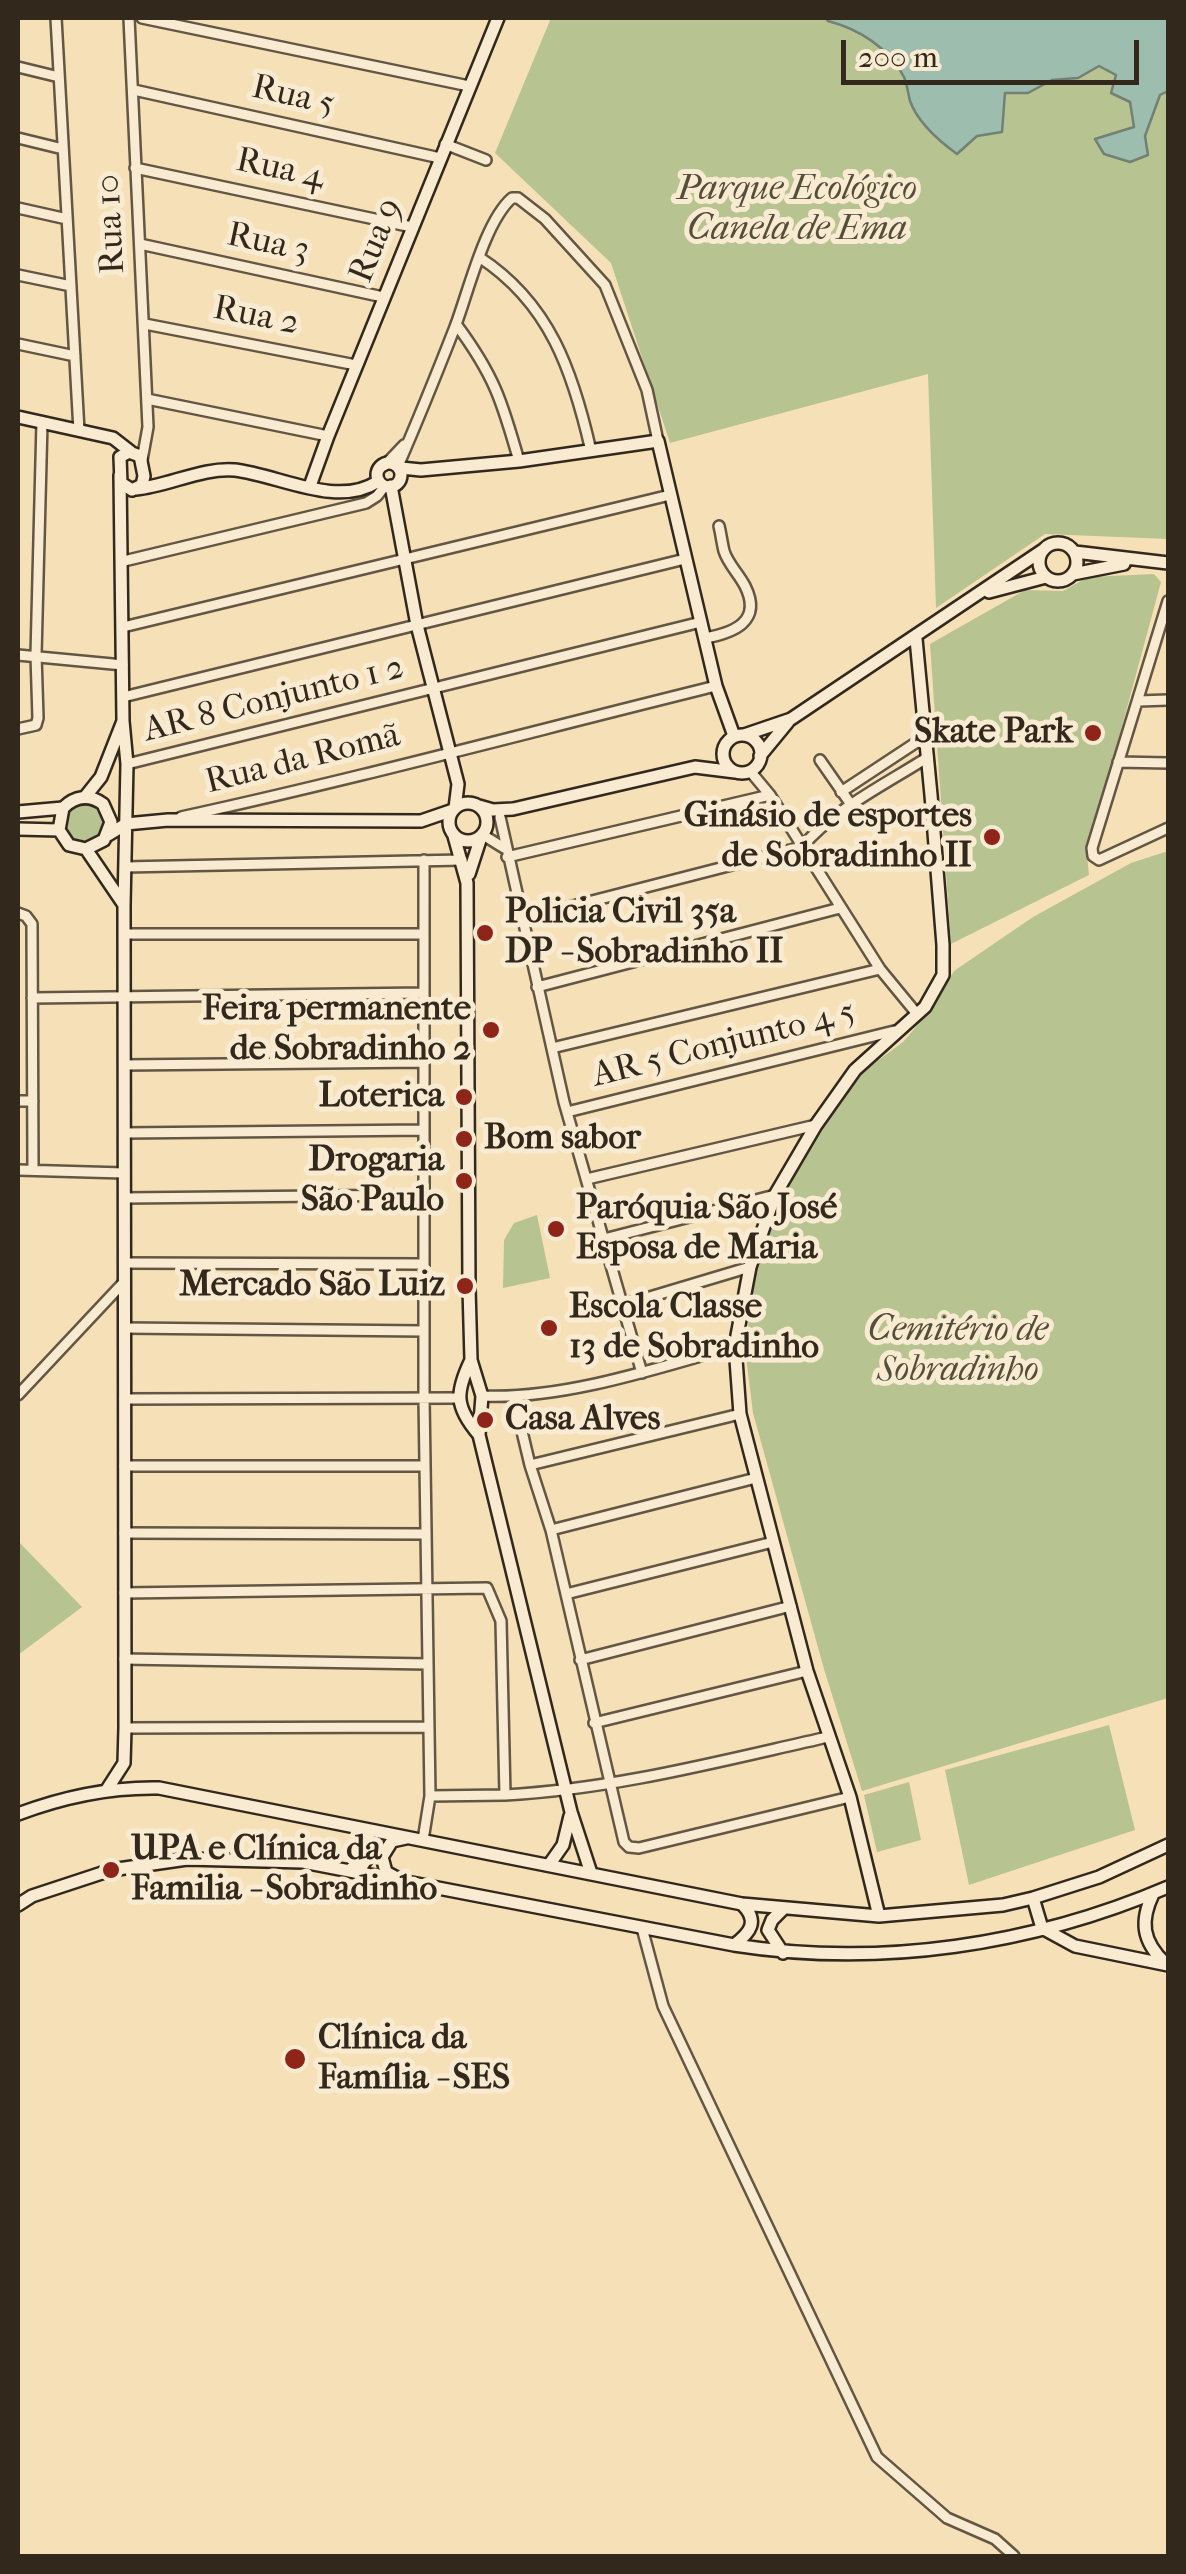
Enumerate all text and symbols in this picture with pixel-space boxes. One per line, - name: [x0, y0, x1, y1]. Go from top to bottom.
- scale bar: [846, 20, 1144, 82]
- text: 200 m: [858, 40, 938, 75]
- street label: Rua 5: [248, 67, 338, 127]
- street label: Rua 4: [232, 140, 328, 200]
- park label: Parque Ecológico Canela de Ema: [677, 169, 917, 251]
- street label: Rua 10: [88, 173, 136, 275]
- street label: Rua 9: [341, 193, 413, 289]
- street label: Rua 3: [223, 215, 313, 273]
- street label: Rua 2: [210, 288, 302, 346]
- street label: AR 8 Conjunto 1 2: [140, 647, 408, 753]
- place label: Skate Park: [914, 712, 1073, 754]
- street label: Rua da Romã: [201, 716, 405, 804]
- marker: Skate Park: [1082, 722, 1104, 744]
- place label: Ginásio de esportes de Sobradinho II: [684, 796, 972, 878]
- marker: Ginásio de esportes de Sobradinho II: [981, 826, 1003, 848]
- place label: Policia Civil 35a DP - Sobradinho II: [505, 892, 783, 974]
- marker: Policia Civil 35a DP - Sobradinho II: [474, 922, 496, 944]
- place label: Feira permanente de Sobradinho 2: [202, 989, 471, 1071]
- street label: AR 5 Conjunto 4 5: [588, 992, 860, 1098]
- marker: Feira permanente de Sobradinho 2: [480, 1019, 502, 1041]
- place label: Loterica: [319, 1076, 444, 1118]
- marker: Loterica: [453, 1086, 475, 1108]
- place label: Bom sabor: [484, 1118, 641, 1160]
- marker: Bom sabor: [453, 1128, 475, 1150]
- place label: Drogaria São Paulo: [301, 1140, 444, 1222]
- marker: Drogaria São Paulo: [453, 1170, 475, 1192]
- place label: Paróquia São José Esposa de Maria: [576, 1188, 837, 1270]
- marker: Paróquia São José Esposa de Maria: [545, 1218, 567, 1240]
- place label: Mercado São Luiz: [179, 1265, 445, 1307]
- marker: Mercado São Luiz: [454, 1275, 476, 1297]
- place label: Escola Classe 13 de Sobradinho: [569, 1287, 819, 1369]
- park label: Cemitério de Sobradinho: [868, 1310, 1048, 1392]
- marker: Escola Classe 13 de Sobradinho: [538, 1317, 560, 1339]
- place label: Casa Alves: [505, 1399, 660, 1441]
- marker: Casa Alves: [474, 1409, 496, 1431]
- place label: UPA e Clínica da Familia - Sobradinho: [131, 1829, 437, 1911]
- marker: UPA e Clínica da Familia - Sobradinho: [100, 1859, 122, 1881]
- place label: Clínica da Família - SES: [318, 2018, 510, 2100]
- marker: Clínica da Família - SES: [282, 2046, 308, 2072]

